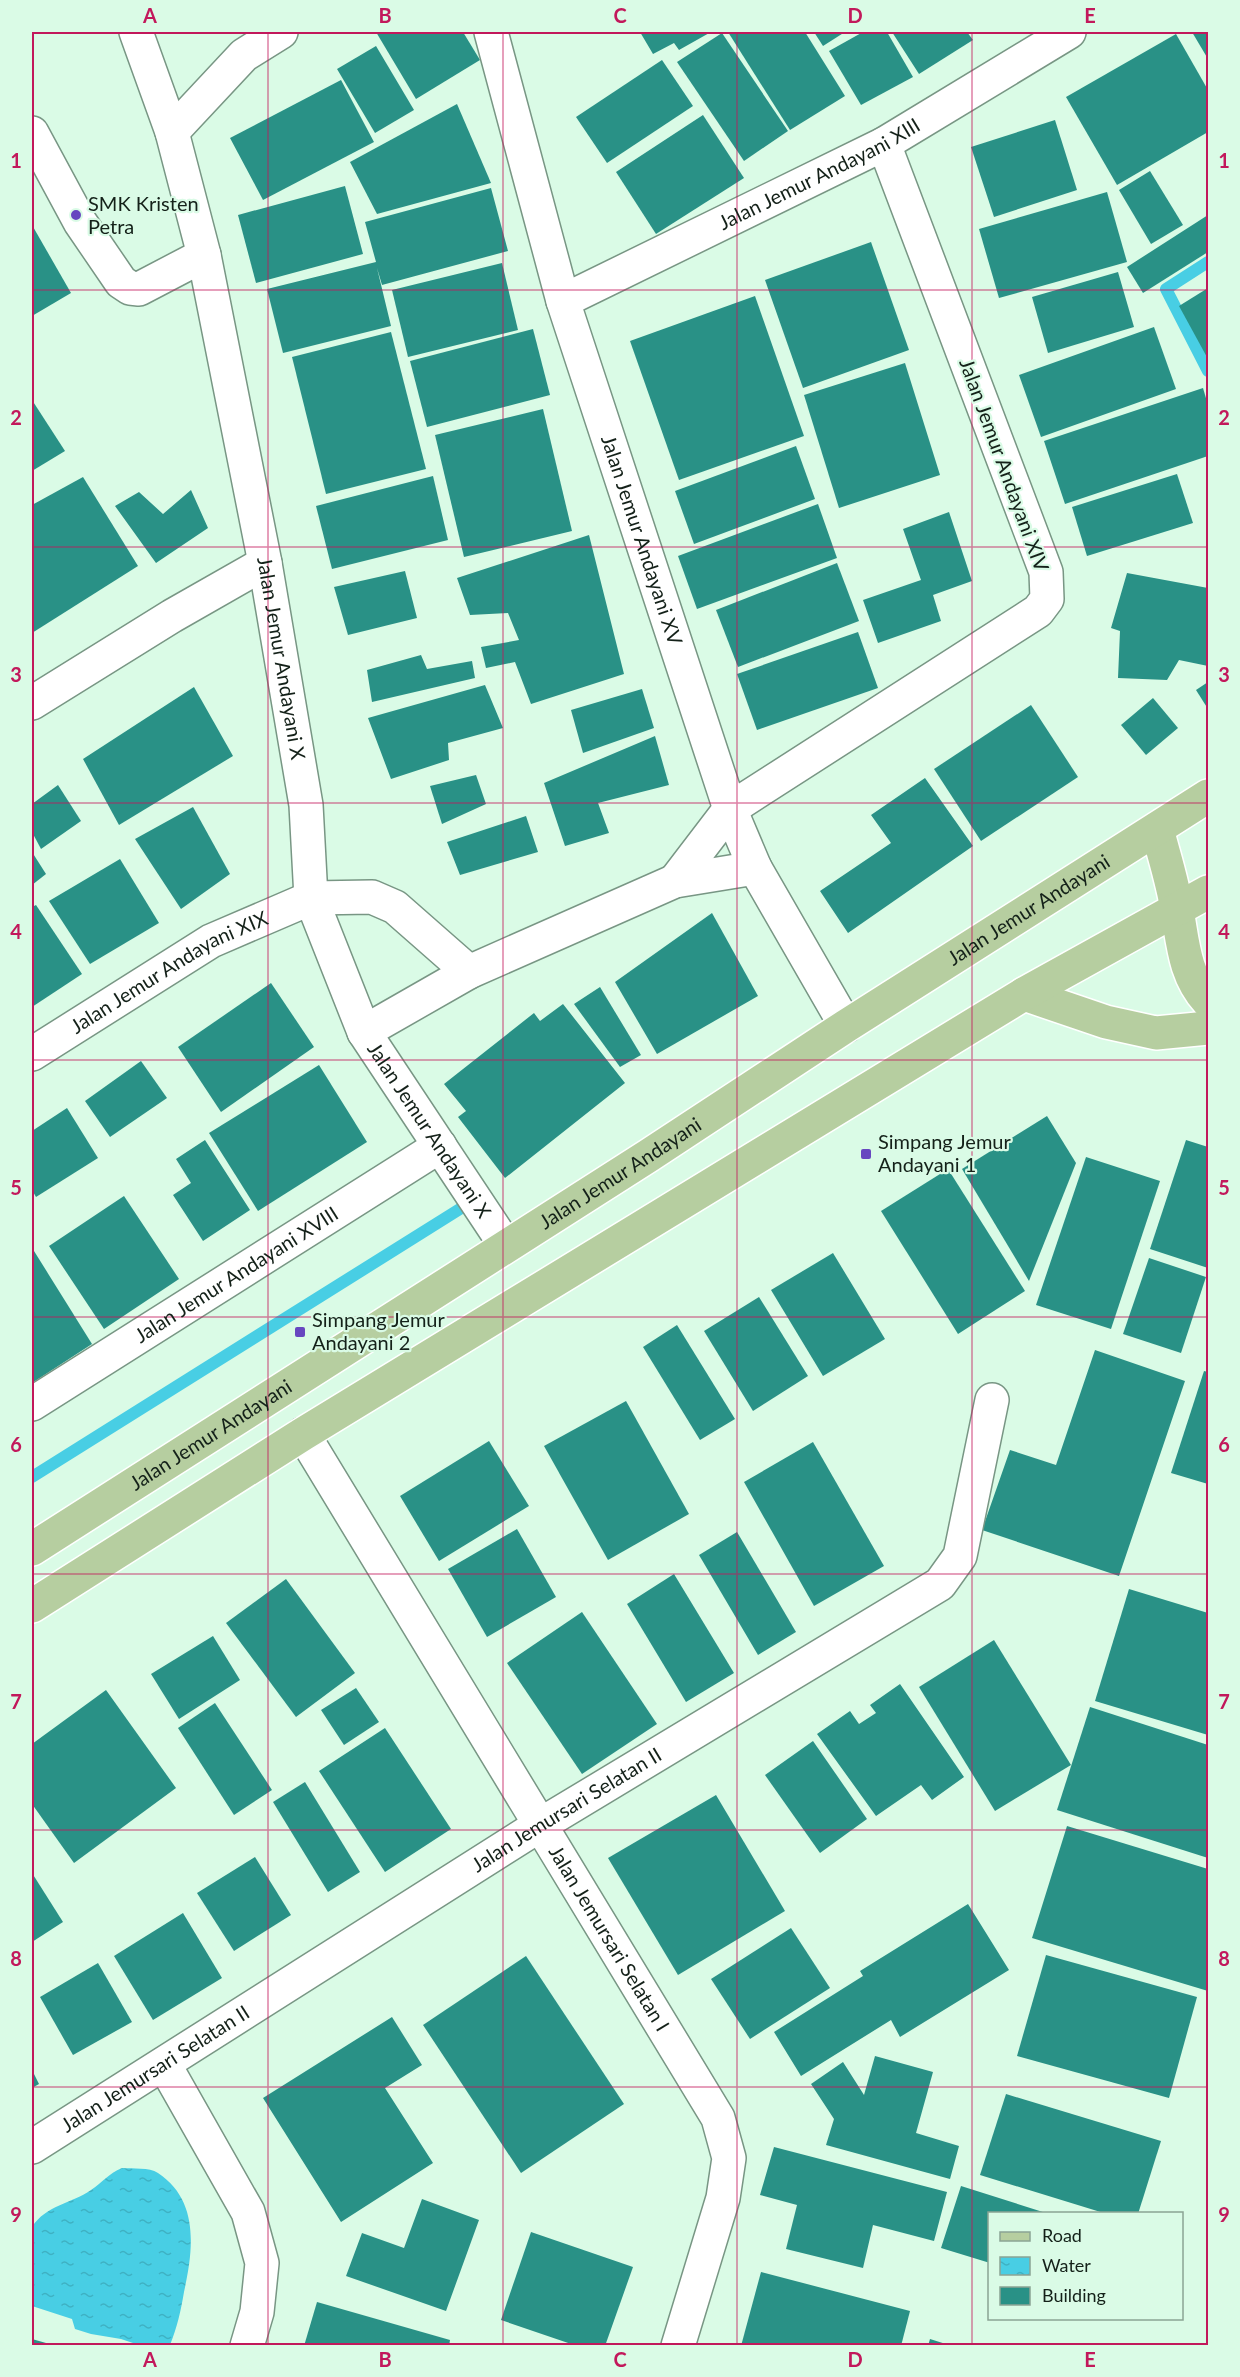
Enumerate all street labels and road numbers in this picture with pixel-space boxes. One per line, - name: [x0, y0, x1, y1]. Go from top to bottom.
- street label: Jalan Jemur Andayani XIII: [714, 112, 924, 234]
- street label: Jalan Jemur Andayani XIV: [955, 355, 1055, 575]
- street label: Jalan Jemur Andayani XV: [597, 432, 688, 648]
- street label: Jalan Jemur Andayani X: [253, 554, 311, 762]
- street label: Jalan Jemur Andayani: [943, 849, 1114, 970]
- street label: Jalan Jemur Andayani XIX: [65, 905, 271, 1038]
- street label: Jalan Jemur Andayani X: [363, 1037, 497, 1222]
- street label: Jalan Jemur Andayani: [534, 1112, 705, 1233]
- street label: Jalan Jemur Andayani XVIII: [130, 1201, 342, 1347]
- street label: Jalan Jemur Andayani: [125, 1374, 296, 1495]
- street label: Jalan Jemursari Selatan II: [467, 1742, 665, 1876]
- street label: Jalan Jemursari Selatan I: [544, 1841, 675, 2035]
- street label: Jalan Jemursari Selatan II: [56, 1999, 253, 2137]

